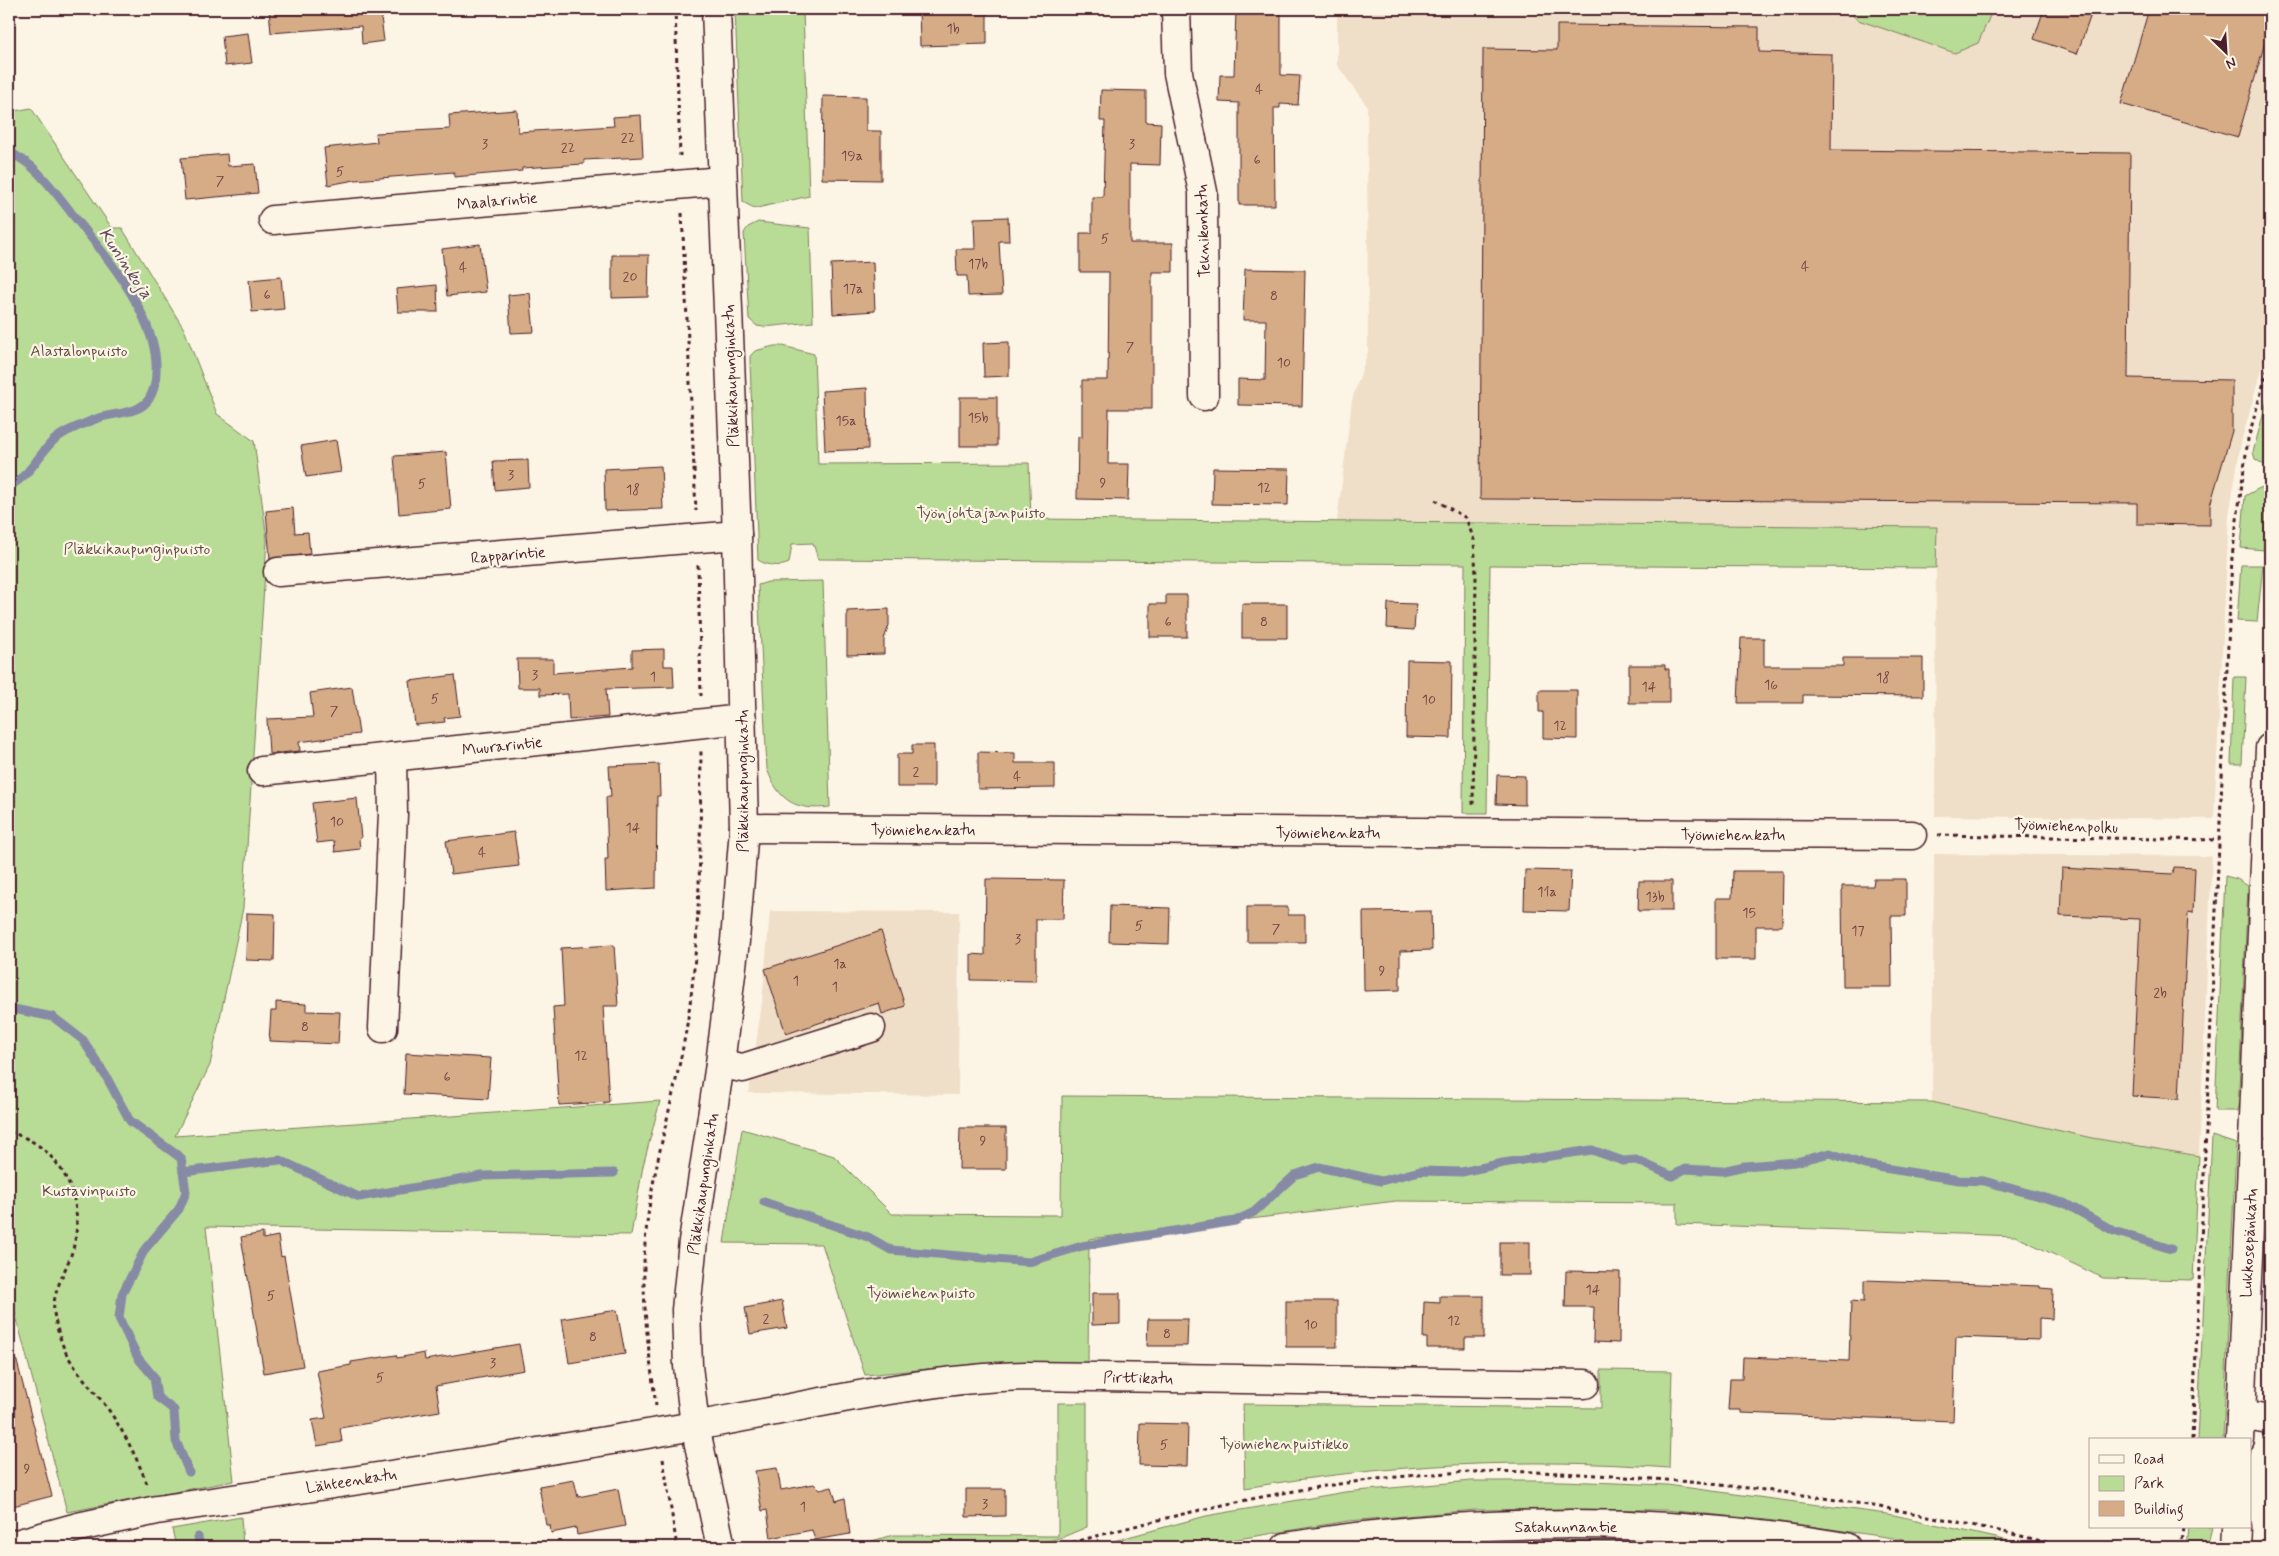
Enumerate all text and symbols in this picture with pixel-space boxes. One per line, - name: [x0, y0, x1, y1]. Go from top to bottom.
- house number: 1b: [946, 20, 960, 38]
- north arrow: [2202, 28, 2252, 78]
- text: N: [2223, 53, 2239, 73]
- house number: 4: [1255, 81, 1263, 99]
- house number: 22: [621, 129, 635, 147]
- house number: 3: [482, 135, 488, 153]
- house number: 3: [1129, 135, 1135, 153]
- house number: 22: [561, 139, 575, 157]
- house number: 19a: [841, 147, 863, 165]
- house number: 6: [1253, 151, 1261, 169]
- house number: 5: [336, 163, 344, 181]
- house number: 7: [216, 172, 225, 190]
- street label: Teknikonkatu: [1191, 183, 1216, 278]
- street label: Maalarintie: [456, 187, 538, 215]
- water label: Kuninkoja: [92, 223, 158, 304]
- house number: 5: [1101, 230, 1109, 248]
- house number: 17b: [968, 255, 988, 273]
- house number: 4: [1801, 258, 1809, 276]
- house number: 4: [459, 259, 467, 277]
- house number: 20: [623, 268, 637, 286]
- house number: 17a: [843, 280, 863, 298]
- house number: 6: [263, 286, 271, 304]
- house number: 8: [1270, 287, 1278, 305]
- street label: Pläkkikaupunginkatu: [718, 304, 745, 448]
- house number: 7: [1126, 338, 1135, 356]
- park label: Alastalonpuisto: [30, 341, 128, 362]
- house number: 10: [1277, 354, 1291, 372]
- house number: 15b: [968, 409, 988, 427]
- house number: 15a: [836, 412, 856, 430]
- house number: 3: [508, 466, 514, 484]
- house number: 9: [1100, 474, 1107, 492]
- house number: 5: [418, 475, 426, 493]
- house number: 12: [1257, 479, 1271, 497]
- house number: 18: [626, 481, 640, 499]
- park label: Työnjohtajanpuisto: [916, 503, 1046, 524]
- park label: Pläkkikaupunginpuisto: [64, 539, 211, 561]
- street label: Rapparintie: [470, 542, 547, 569]
- house number: 6: [1164, 613, 1172, 631]
- house number: 8: [1260, 613, 1268, 631]
- house number: 3: [532, 666, 538, 684]
- house number: 1: [650, 668, 656, 686]
- house number: 18: [1876, 669, 1890, 687]
- house number: 16: [1764, 676, 1778, 694]
- house number: 14: [1642, 678, 1657, 696]
- house number: 5: [431, 690, 439, 708]
- house number: 10: [1422, 691, 1436, 709]
- house number: 7: [330, 702, 339, 720]
- street label: Pläkkikaupunginkatu: [733, 709, 755, 852]
- house number: 12: [1553, 717, 1567, 735]
- street label: Muurarintie: [461, 732, 544, 761]
- house number: 2: [913, 763, 920, 781]
- house number: 4: [1013, 768, 1021, 786]
- house number: 10: [330, 813, 344, 831]
- street label: Työmiehenpolku: [2014, 814, 2118, 839]
- house number: 14: [626, 819, 641, 837]
- street label: Työmiehenkatu: [871, 820, 976, 841]
- street label: Työmiehenkatu: [1276, 823, 1381, 844]
- street label: Työmiehenkatu: [1681, 825, 1786, 846]
- house number: 4: [478, 844, 486, 862]
- house number: 11a: [1537, 883, 1557, 901]
- house number: 13b: [1645, 888, 1665, 906]
- house number: 15: [1742, 904, 1756, 922]
- house number: 5: [1135, 917, 1143, 935]
- house number: 7: [1272, 920, 1281, 938]
- house number: 17: [1851, 922, 1865, 940]
- house number: 3: [1015, 930, 1021, 948]
- house number: 1a: [833, 955, 847, 973]
- house number: 9: [1379, 962, 1386, 980]
- house number: 1: [793, 972, 799, 990]
- house number: 1: [832, 978, 838, 996]
- house number: 2b: [2153, 984, 2167, 1002]
- house number: 8: [301, 1018, 309, 1036]
- house number: 12: [574, 1047, 588, 1065]
- house number: 6: [443, 1068, 451, 1086]
- street label: Pläkkikaupunginkatu: [683, 1111, 725, 1257]
- house number: 9: [980, 1132, 987, 1150]
- park label: Kustavinpuisto: [42, 1181, 136, 1202]
- street label: Lukkosepänkatu: [2236, 1187, 2263, 1298]
- house number: 14: [1586, 1281, 1601, 1299]
- park label: Työmiehenpuisto: [867, 1283, 975, 1304]
- house number: 5: [267, 1287, 275, 1305]
- house number: 2: [763, 1310, 770, 1328]
- house number: 12: [1447, 1312, 1461, 1330]
- house number: 10: [1304, 1316, 1318, 1334]
- house number: 8: [1163, 1325, 1171, 1343]
- house number: 8: [589, 1328, 597, 1346]
- house number: 3: [490, 1354, 496, 1372]
- street label: Pirttikatu: [1103, 1367, 1174, 1390]
- house number: 5: [376, 1369, 384, 1387]
- park label: Työmiehenpuistikko: [1220, 1434, 1349, 1455]
- house number: 5: [1160, 1436, 1168, 1454]
- legend: [2089, 1438, 2252, 1528]
- text: Road: [2134, 1450, 2164, 1470]
- house number: 9: [24, 1460, 31, 1478]
- street label: Lähteenkatu: [304, 1464, 399, 1499]
- text: Park: [2134, 1474, 2164, 1494]
- house number: 3: [982, 1495, 988, 1513]
- house number: 1: [800, 1498, 806, 1516]
- text: Building: [2134, 1500, 2184, 1521]
- street label: Satakunnantie: [1515, 1517, 1618, 1538]

